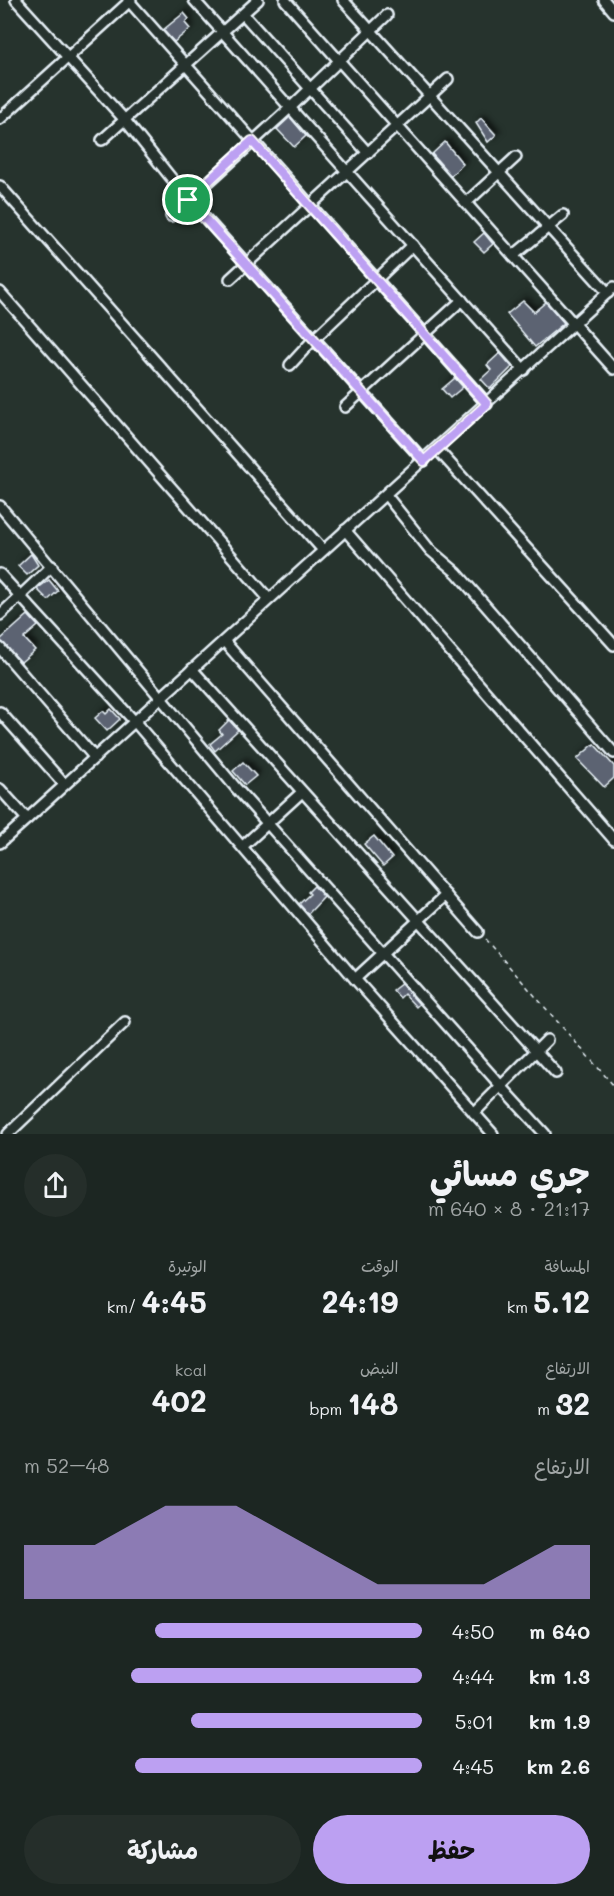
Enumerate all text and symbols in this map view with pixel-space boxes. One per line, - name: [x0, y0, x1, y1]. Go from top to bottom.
- pin: [162, 174, 213, 225]
- icon: arrive: [171, 183, 204, 216]
- text: جري مسائي: [430, 1151, 590, 1194]
- button: share: [24, 1154, 87, 1217]
- text: 21:17 · 8 × 640 m: [428, 1195, 590, 1221]
- text: الوتيرة: [168, 1255, 207, 1276]
- text: الوقت: [361, 1255, 398, 1276]
- text: المسافة: [544, 1255, 590, 1276]
- text: 4:45: [142, 1281, 207, 1321]
- text: 24:19: [322, 1281, 398, 1321]
- text: 5.12: [533, 1281, 590, 1321]
- text: /km: [107, 1296, 142, 1317]
- text: km: [507, 1296, 533, 1317]
- text: النبض: [360, 1357, 398, 1378]
- text: الارتفاع: [545, 1357, 590, 1378]
- text: kcal: [175, 1359, 207, 1380]
- text: 402: [152, 1380, 207, 1420]
- text: 148: [347, 1383, 398, 1423]
- text: 32: [555, 1383, 590, 1423]
- text: bpm: [309, 1398, 347, 1419]
- text: m: [537, 1398, 555, 1419]
- text: 48–52 m: [24, 1452, 109, 1478]
- text: الارتفاع: [534, 1453, 590, 1479]
- text: 4:50: [452, 1618, 494, 1644]
- text: 640 m: [529, 1618, 590, 1644]
- text: 4:44: [453, 1663, 494, 1689]
- text: 1.3 km: [529, 1663, 590, 1689]
- text: 5:01: [455, 1708, 494, 1734]
- text: 1.9 km: [529, 1708, 590, 1734]
- text: 4:45: [453, 1753, 494, 1779]
- text: 2.6 km: [527, 1753, 590, 1779]
- button: مشاركة: [24, 1815, 301, 1884]
- button: حفظ: [313, 1815, 590, 1884]

